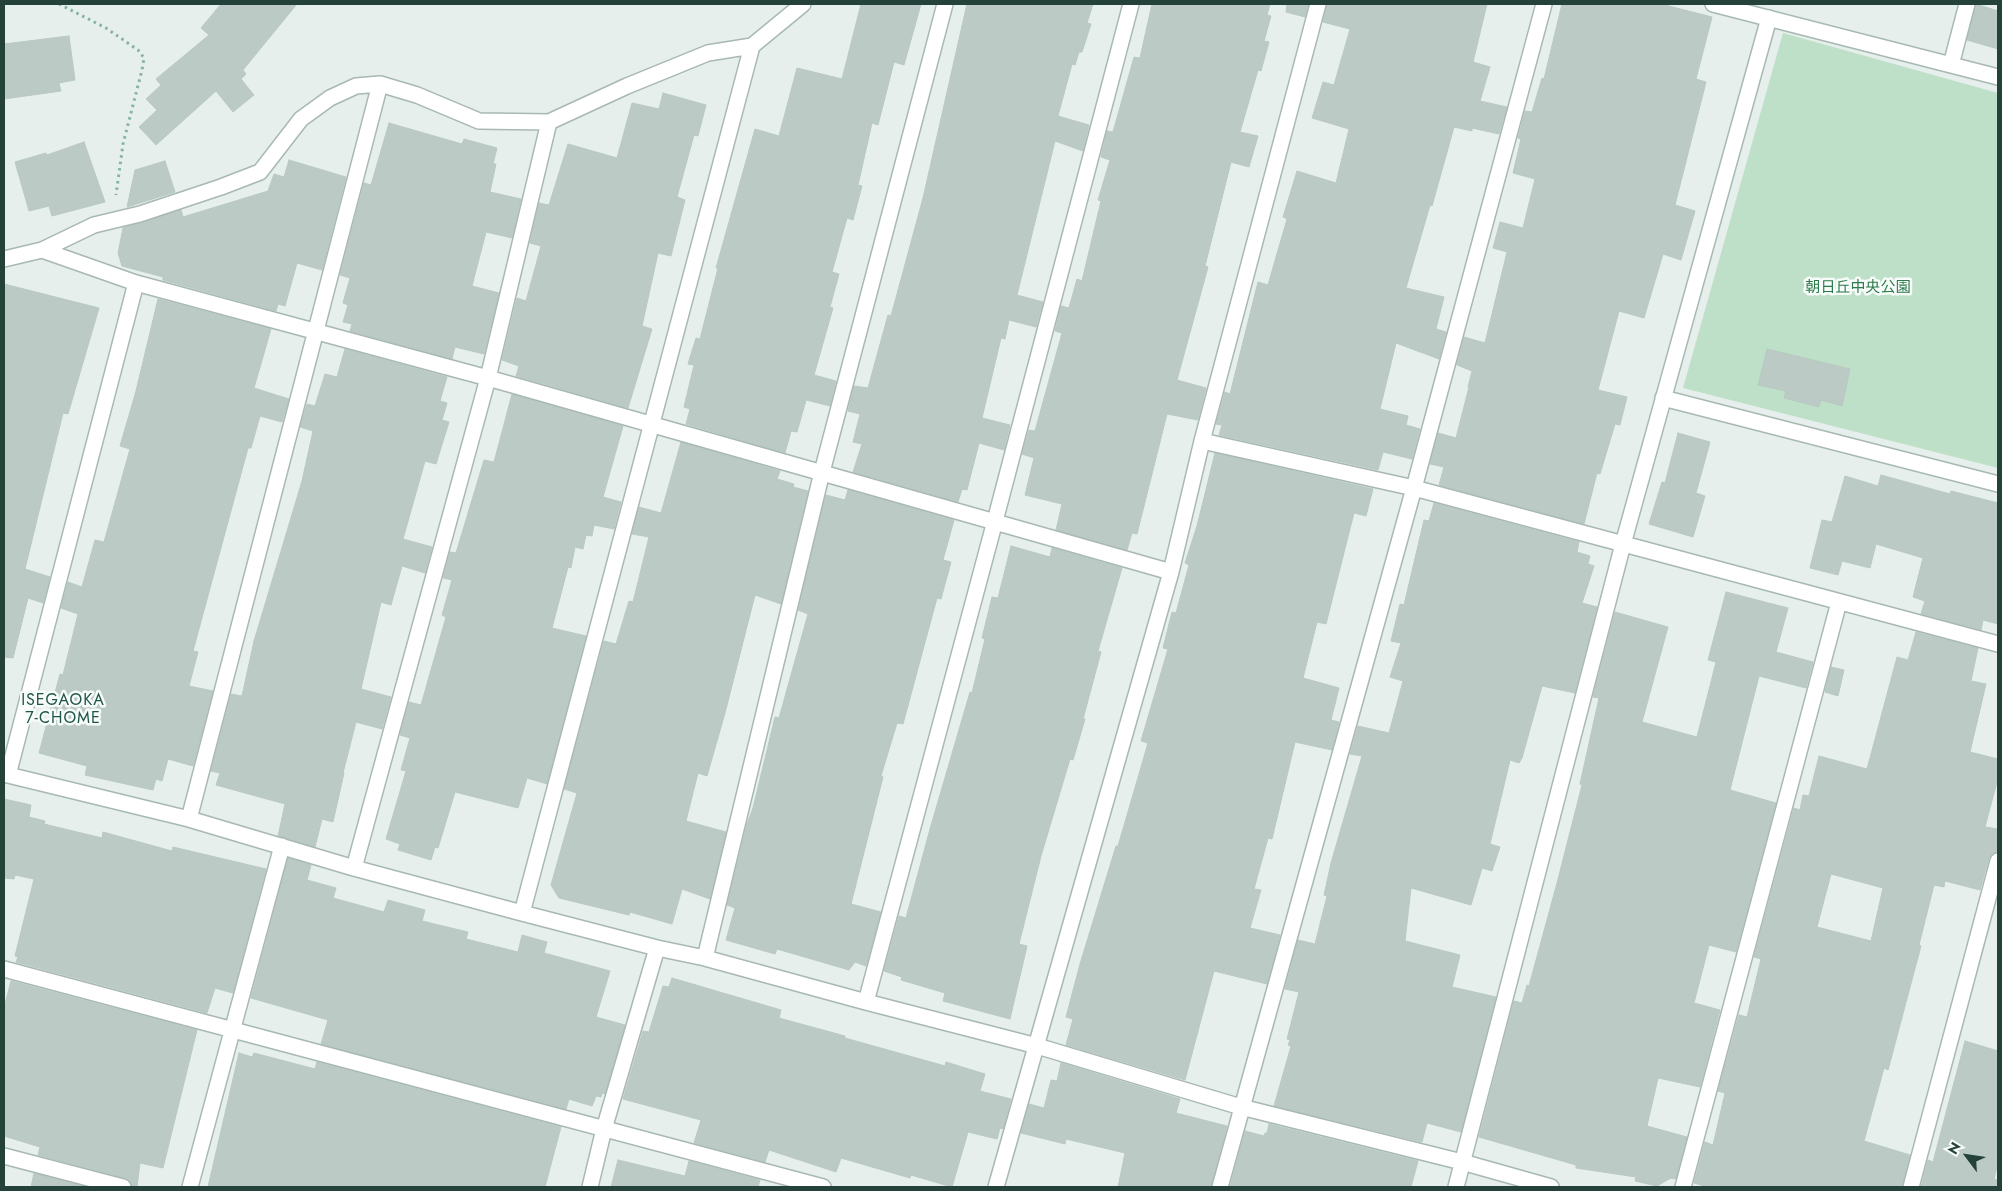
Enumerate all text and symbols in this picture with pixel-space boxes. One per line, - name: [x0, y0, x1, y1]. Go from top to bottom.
- park label: 朝日丘中央公園: [1806, 279, 1910, 297]
- district label: ISEGAOKA 7-CHOME: [20, 691, 106, 729]
- north arrow: [1942, 1131, 1992, 1181]
- text: N: [1943, 1138, 1966, 1158]

